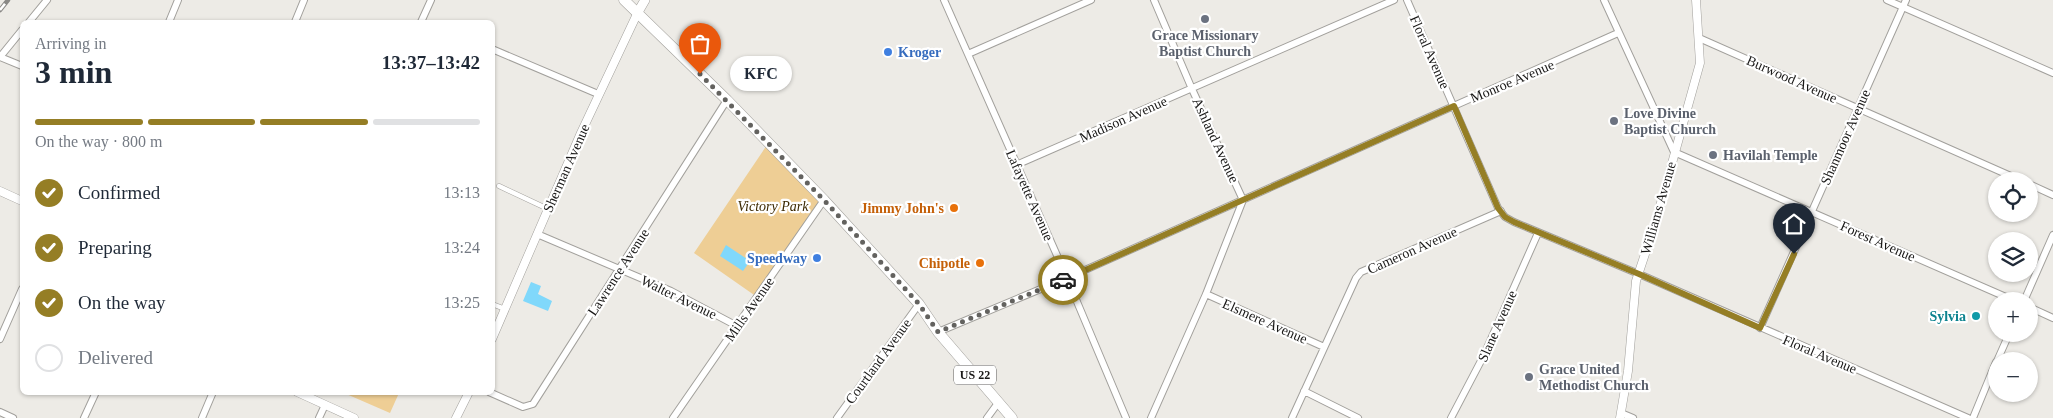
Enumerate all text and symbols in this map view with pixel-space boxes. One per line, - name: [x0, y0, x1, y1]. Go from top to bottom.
- marker: Grace Missionary Baptist Church: [1199, 13, 1211, 25]
- street label: Floral Avenue: [1407, 13, 1452, 91]
- pin: [679, 23, 721, 74]
- place label: Grace Missionary Baptist Church: [1152, 28, 1258, 59]
- icon: bag: [686, 30, 714, 58]
- text: Arriving in: [35, 35, 107, 52]
- place label: Kroger: [898, 45, 941, 60]
- marker: Kroger: [882, 46, 894, 58]
- text: 13:37–13:42: [382, 52, 480, 73]
- street label: Burwood Avenue: [1744, 53, 1839, 106]
- text: 3 min: [35, 54, 112, 90]
- callout: KFC: [730, 56, 792, 92]
- street label: Monroe Avenue: [1468, 57, 1556, 106]
- text: KFC: [744, 65, 778, 82]
- street label: Shanmoor Avenue: [1818, 87, 1873, 187]
- street label: Madison Avenue: [1077, 93, 1169, 145]
- street label: Ashland Avenue: [1189, 95, 1242, 185]
- place label: Love Divine Baptist Church: [1624, 106, 1716, 137]
- marker: Love Divine Baptist Church: [1608, 115, 1620, 127]
- street label: Sherman Avenue: [540, 122, 593, 215]
- text: On the way · 800 m: [35, 133, 163, 150]
- street label: Lafayette Avenue: [1003, 147, 1056, 243]
- place label: Havilah Temple: [1723, 148, 1818, 163]
- marker: Havilah Temple: [1707, 149, 1719, 161]
- street label: Williams Avenue: [1638, 160, 1679, 256]
- map controls: [1988, 172, 2038, 402]
- button: locate: [1988, 172, 2038, 222]
- icon: check: [35, 179, 63, 207]
- text: Confirmed: [78, 182, 160, 203]
- text: 13:13: [444, 184, 480, 201]
- park label: Victory Park: [738, 199, 809, 214]
- place label: Jimmy John's: [860, 201, 945, 216]
- marker: Jimmy John's: [948, 202, 960, 214]
- pin: [1773, 203, 1815, 254]
- icon: home: [1780, 210, 1808, 238]
- street label: Forest Avenue: [1838, 218, 1917, 265]
- street label: Cameron Avenue: [1365, 224, 1459, 277]
- street label: Lawrence Avenue: [585, 226, 652, 318]
- button: layers: [1988, 232, 2038, 282]
- icon: check: [35, 234, 63, 262]
- text: Preparing: [78, 237, 152, 258]
- text: 13:24: [444, 239, 480, 256]
- place label: Speedway: [747, 251, 807, 266]
- marker: Speedway: [811, 252, 823, 264]
- courier: [1038, 255, 1088, 305]
- place label: Chipotle: [919, 256, 970, 271]
- marker: Chipotle: [974, 257, 986, 269]
- icon: car: [1049, 266, 1077, 294]
- street label: Walter Avenue: [639, 273, 719, 322]
- street label: Mills Avenue: [722, 274, 777, 344]
- street label: Slane Avenue: [1475, 288, 1520, 364]
- icon: check: [35, 289, 63, 317]
- text: On the way: [78, 292, 166, 313]
- button: +: [1988, 292, 2038, 342]
- text: 13:25: [444, 294, 480, 311]
- street label: Elsmere Avenue: [1220, 296, 1309, 347]
- place label: Sylvia: [1929, 309, 1966, 324]
- marker: Sylvia: [1970, 310, 1982, 322]
- street label: Courtland Avenue: [843, 316, 914, 407]
- street label: Floral Avenue: [1781, 332, 1859, 377]
- text: Delivered: [78, 347, 153, 368]
- button: −: [1988, 352, 2038, 402]
- place label: Grace United Methodist Church: [1539, 362, 1649, 393]
- road number: US 22: [954, 366, 996, 384]
- marker: Grace United Methodist Church: [1523, 371, 1535, 383]

